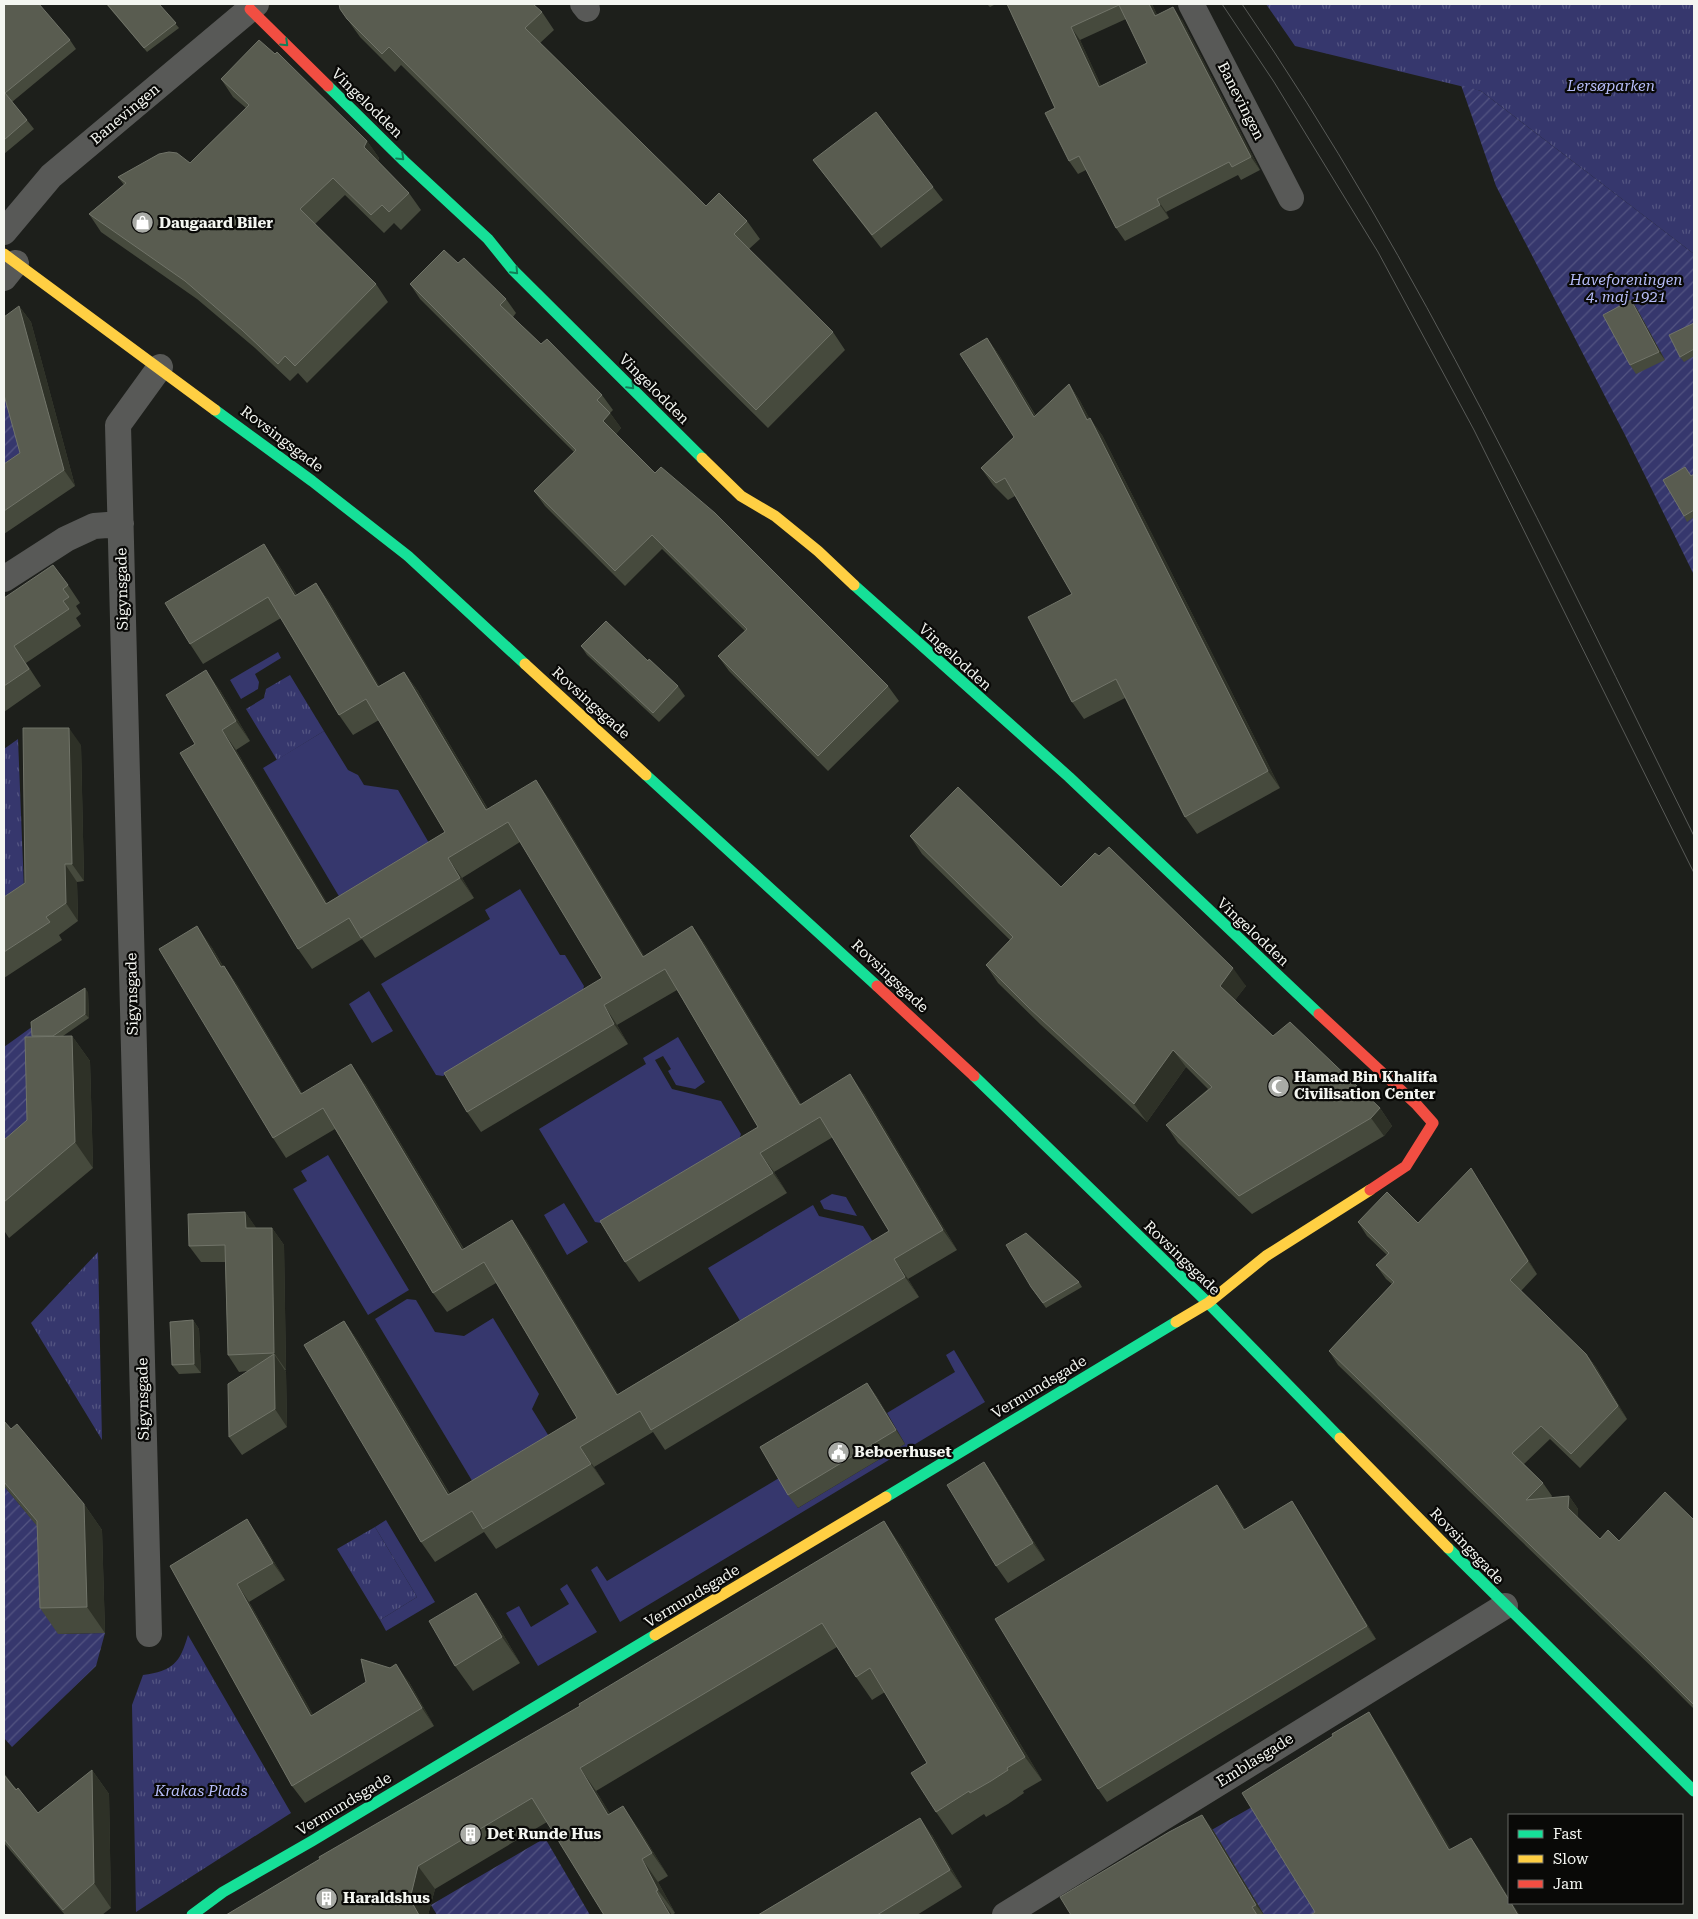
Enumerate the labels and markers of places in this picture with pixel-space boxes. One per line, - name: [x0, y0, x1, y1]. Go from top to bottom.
- shop icon: Daugaard Biler: [131, 211, 155, 235]
- place label: Daugaard Biler: [159, 214, 273, 232]
- place label: Hamad Bin Khalifa Civilisation Center: [1294, 1068, 1437, 1103]
- mosque icon: Hamad Bin Khalifa Civilisation Center: [1266, 1074, 1290, 1098]
- public building icon: Beboerhuset: [826, 1440, 850, 1464]
- place label: Beboerhuset: [854, 1443, 952, 1461]
- building icon: Det Runde Hus: [459, 1822, 483, 1846]
- place label: Det Runde Hus: [487, 1825, 602, 1843]
- building icon: Haraldshus: [315, 1886, 339, 1910]
- place label: Haraldshus: [343, 1889, 430, 1907]

